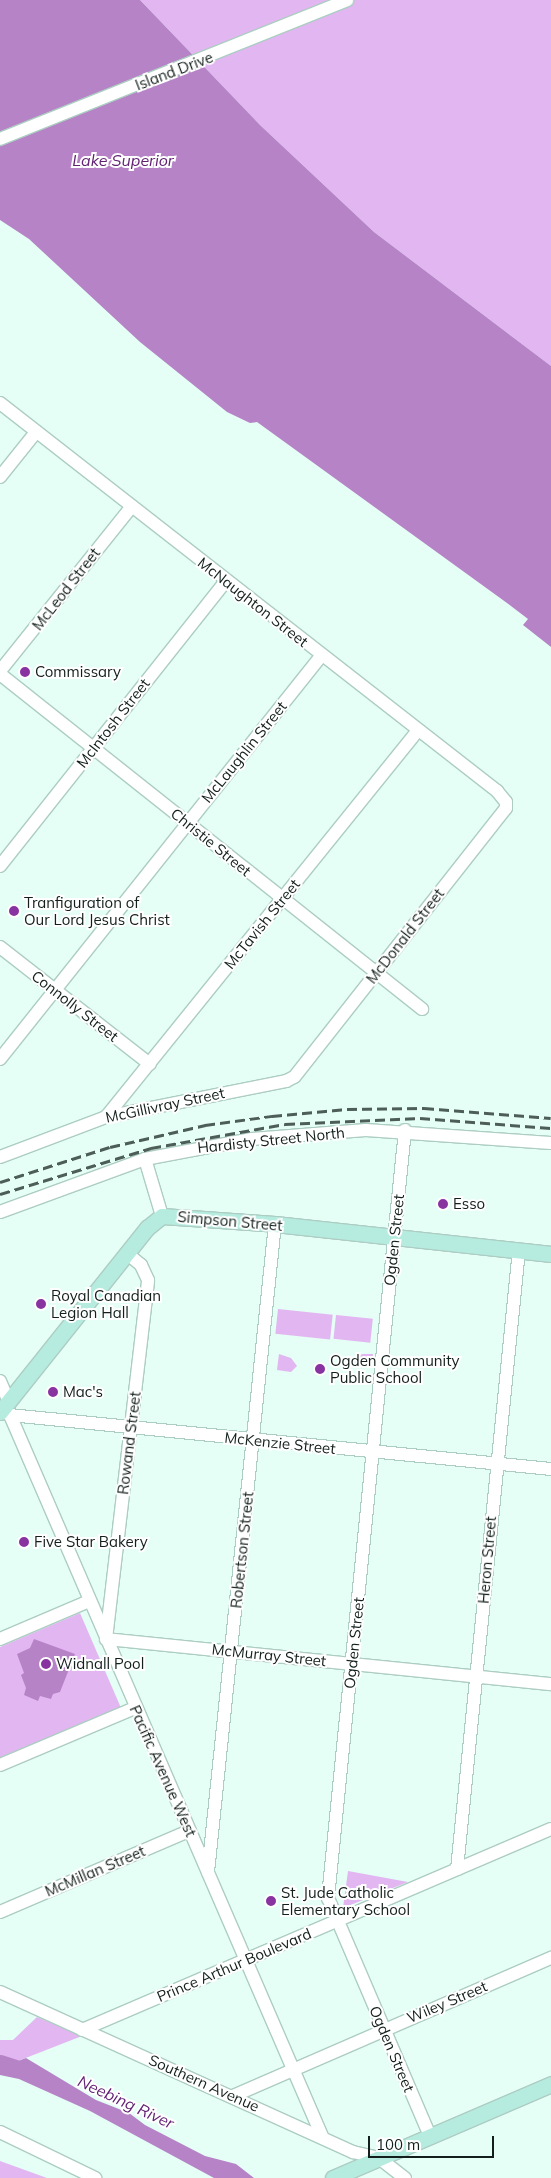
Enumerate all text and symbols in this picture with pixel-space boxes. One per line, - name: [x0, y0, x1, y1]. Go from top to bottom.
- street label: Island Drive: [133, 48, 215, 94]
- water label: Lake Superior: [72, 150, 174, 170]
- street label: McLeod Street: [28, 544, 104, 634]
- street label: McNaughton Street: [194, 553, 312, 651]
- place label: Commissary: [35, 663, 121, 681]
- marker: Commissary: [19, 666, 31, 678]
- street label: McIntosh Street: [73, 675, 153, 771]
- street label: McLaughlin Street: [198, 698, 290, 806]
- street label: Christie Street: [167, 804, 255, 880]
- street label: McTavish Street: [220, 875, 304, 973]
- street label: McDonald Street: [362, 885, 448, 987]
- place label: Tranfiguration of Our Lord Jesus Christ: [24, 893, 170, 928]
- marker: Tranfiguration of Our Lord Jesus Christ: [8, 905, 20, 917]
- street label: Connolly Street: [28, 967, 122, 1045]
- street label: McGillivray Street: [104, 1084, 226, 1126]
- street label: Hardisty Street North: [196, 1123, 346, 1157]
- street label: Ogden Street: [380, 1193, 408, 1287]
- place label: Esso: [453, 1195, 485, 1213]
- marker: Esso: [437, 1198, 449, 1210]
- street label: Simpson Street: [177, 1207, 283, 1235]
- place label: Royal Canadian Legion Hall: [51, 1286, 161, 1321]
- marker: Royal Canadian Legion Hall: [35, 1298, 47, 1310]
- place label: Ogden Community Public School: [330, 1351, 459, 1386]
- marker: Ogden Community Public School: [314, 1363, 326, 1375]
- place label: Mac's: [63, 1383, 103, 1401]
- marker: Mac's: [47, 1386, 59, 1398]
- street label: Rowand Street: [114, 1390, 144, 1496]
- street label: McKenzie Street: [224, 1428, 336, 1458]
- street label: Robertson Street: [227, 1491, 257, 1609]
- street label: Heron Street: [474, 1516, 500, 1604]
- place label: Five Star Bakery: [34, 1533, 148, 1551]
- marker: Five Star Bakery: [18, 1536, 30, 1548]
- street label: Ogden Street: [340, 1596, 368, 1690]
- street label: McMurray Street: [211, 1640, 327, 1670]
- place label: Widnall Pool: [56, 1655, 144, 1673]
- marker: Widnall Pool: [40, 1658, 52, 1670]
- street label: Pacific Avenue West: [126, 1702, 200, 1840]
- street label: McMillan Street: [42, 1842, 148, 1900]
- place label: St. Jude Catholic Elementary School: [281, 1883, 410, 1918]
- marker: St. Jude Catholic Elementary School: [265, 1895, 277, 1907]
- street label: Prince Arthur Boulevard: [154, 1924, 314, 2006]
- street label: Wiley Street: [404, 1977, 490, 2027]
- street label: Ogden Street: [366, 2003, 418, 2095]
- street label: Southern Avenue: [146, 2051, 262, 2115]
- water label: Neebing River: [75, 2071, 177, 2133]
- scale bar: [371, 2126, 497, 2158]
- text: 100 m: [376, 2135, 420, 2154]

